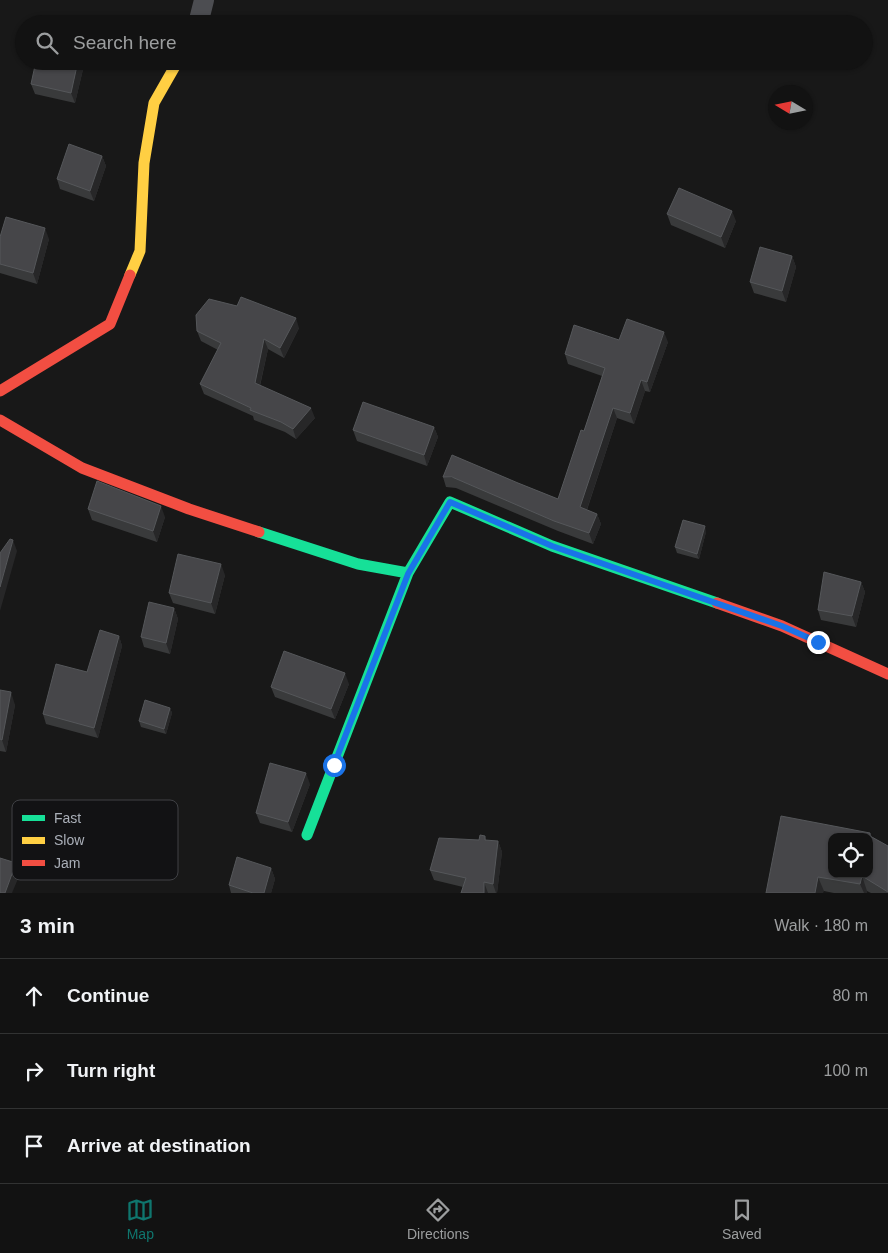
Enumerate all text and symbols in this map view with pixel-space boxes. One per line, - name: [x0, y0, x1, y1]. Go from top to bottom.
- search box: [15, 15, 873, 70]
- icon: search: [33, 29, 61, 57]
- text: Search here: [73, 32, 177, 53]
- north arrow: [768, 85, 813, 130]
- route end: [807, 631, 830, 654]
- route start: [323, 754, 346, 777]
- legend: [12, 800, 178, 880]
- text: Fast: [54, 810, 81, 826]
- text: Slow: [54, 832, 85, 848]
- map controls: [828, 833, 873, 878]
- button: locate: [828, 833, 873, 878]
- text: Jam: [54, 855, 80, 871]
- text: 3 min: [20, 914, 75, 937]
- text: Walk · 180 m: [774, 917, 868, 934]
- icon: ahead: [20, 982, 48, 1010]
- text: Continue: [67, 985, 149, 1006]
- text: 80 m: [832, 987, 868, 1004]
- icon: right: [20, 1057, 48, 1085]
- text: Turn right: [67, 1060, 155, 1081]
- text: 100 m: [824, 1062, 868, 1079]
- icon: arrive: [20, 1132, 48, 1160]
- text: Arrive at destination: [67, 1135, 251, 1156]
- tab: Map: [126, 1196, 154, 1242]
- tab: Directions: [407, 1196, 469, 1242]
- tab: Saved: [722, 1196, 762, 1242]

